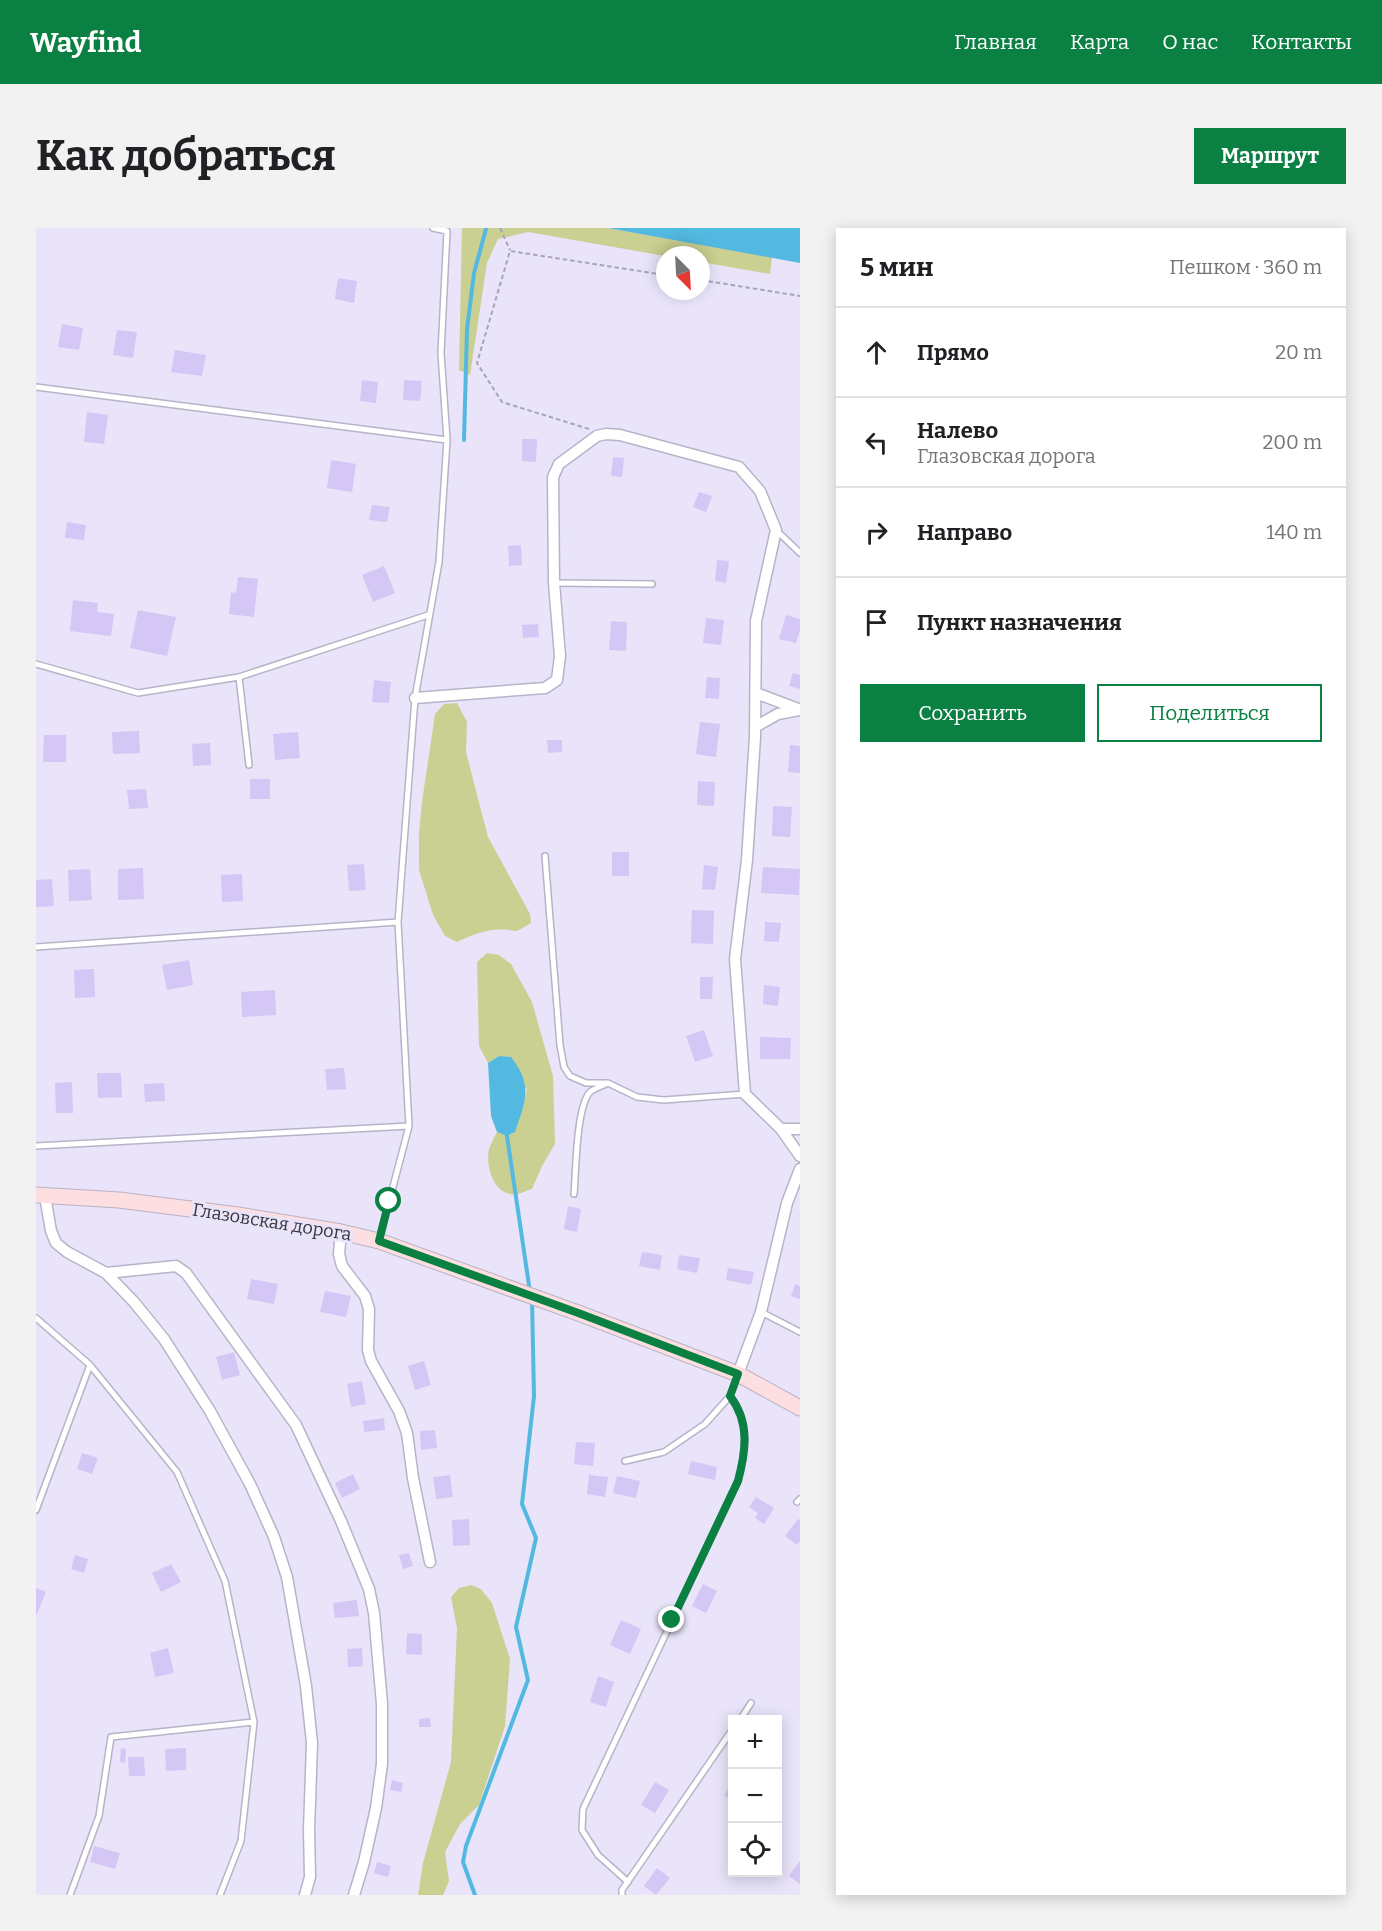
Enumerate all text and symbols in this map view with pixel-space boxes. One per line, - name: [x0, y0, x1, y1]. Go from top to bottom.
- text: Wayfind: [30, 26, 141, 59]
- text: Главная: [954, 29, 1037, 55]
- text: Карта: [1070, 29, 1129, 55]
- text: О нас: [1162, 29, 1218, 55]
- text: Контакты: [1251, 29, 1352, 55]
- button: Маршрут: [1194, 128, 1346, 184]
- text: Как добраться: [36, 131, 336, 181]
- north arrow: [656, 246, 710, 300]
- text: 5 мин: [860, 252, 933, 283]
- text: Пешком · 360 m: [1169, 255, 1322, 279]
- icon: ahead: [860, 336, 893, 369]
- text: Прямо: [917, 339, 989, 366]
- text: 20 m: [1275, 340, 1322, 364]
- text: Налево: [917, 417, 998, 444]
- icon: left: [860, 426, 893, 459]
- text: 200 m: [1262, 430, 1322, 454]
- text: Глазовская дорога: [917, 444, 1096, 468]
- icon: right: [860, 516, 893, 549]
- text: Направо: [917, 519, 1012, 546]
- text: 140 m: [1266, 520, 1322, 544]
- icon: arrive: [860, 606, 893, 639]
- text: Пункт назначения: [917, 609, 1122, 636]
- button: Сохранить: [860, 684, 1085, 742]
- button: Поделиться: [1097, 684, 1322, 742]
- route start: [375, 1187, 401, 1213]
- street label: Глазовская дорога: [191, 1199, 353, 1245]
- route end: [658, 1606, 684, 1632]
- map controls: [728, 1715, 782, 1877]
- button: +: [728, 1715, 782, 1769]
- button: −: [728, 1769, 782, 1823]
- button: locate: [728, 1823, 782, 1877]

